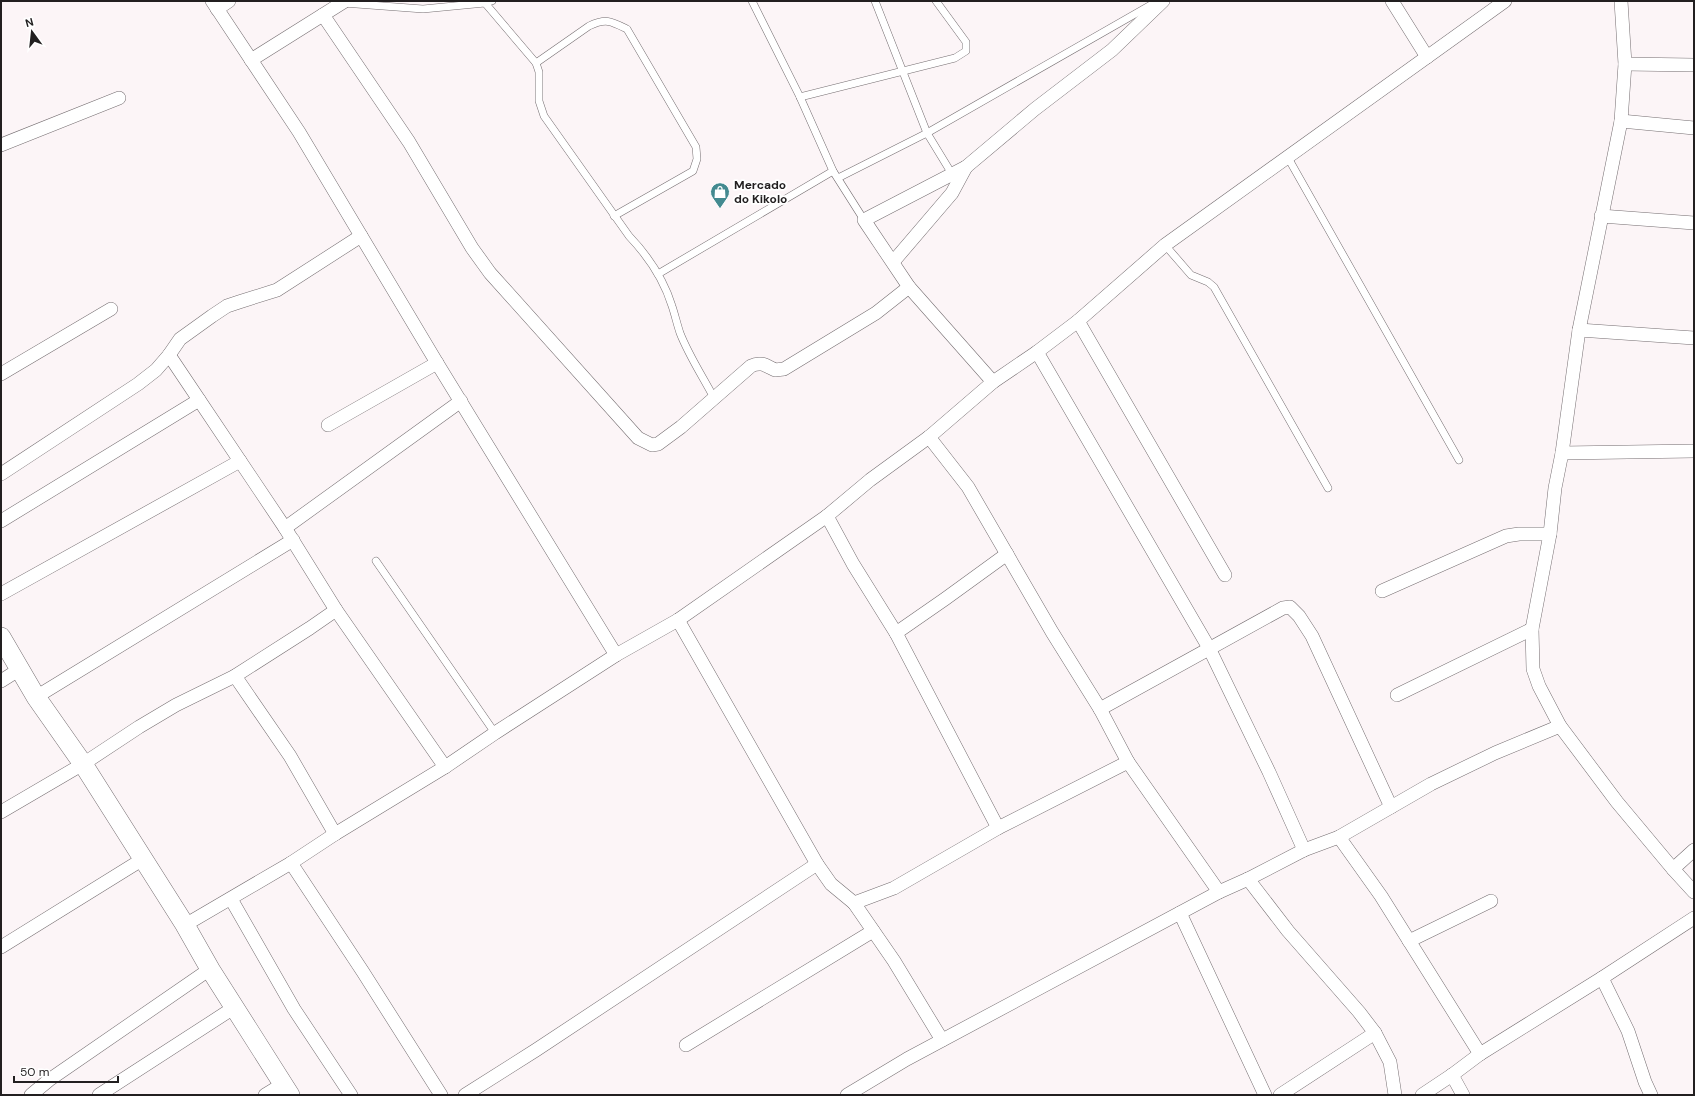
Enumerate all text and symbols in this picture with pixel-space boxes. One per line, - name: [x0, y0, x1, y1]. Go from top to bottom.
- north arrow: [12, 12, 52, 52]
- text: N: [24, 15, 35, 30]
- place label: Mercado do Kikolo: [734, 177, 787, 207]
- shop icon: Mercado do Kikolo: [709, 181, 731, 209]
- scale bar: [14, 1058, 118, 1084]
- text: 50 m: [20, 1064, 49, 1080]

